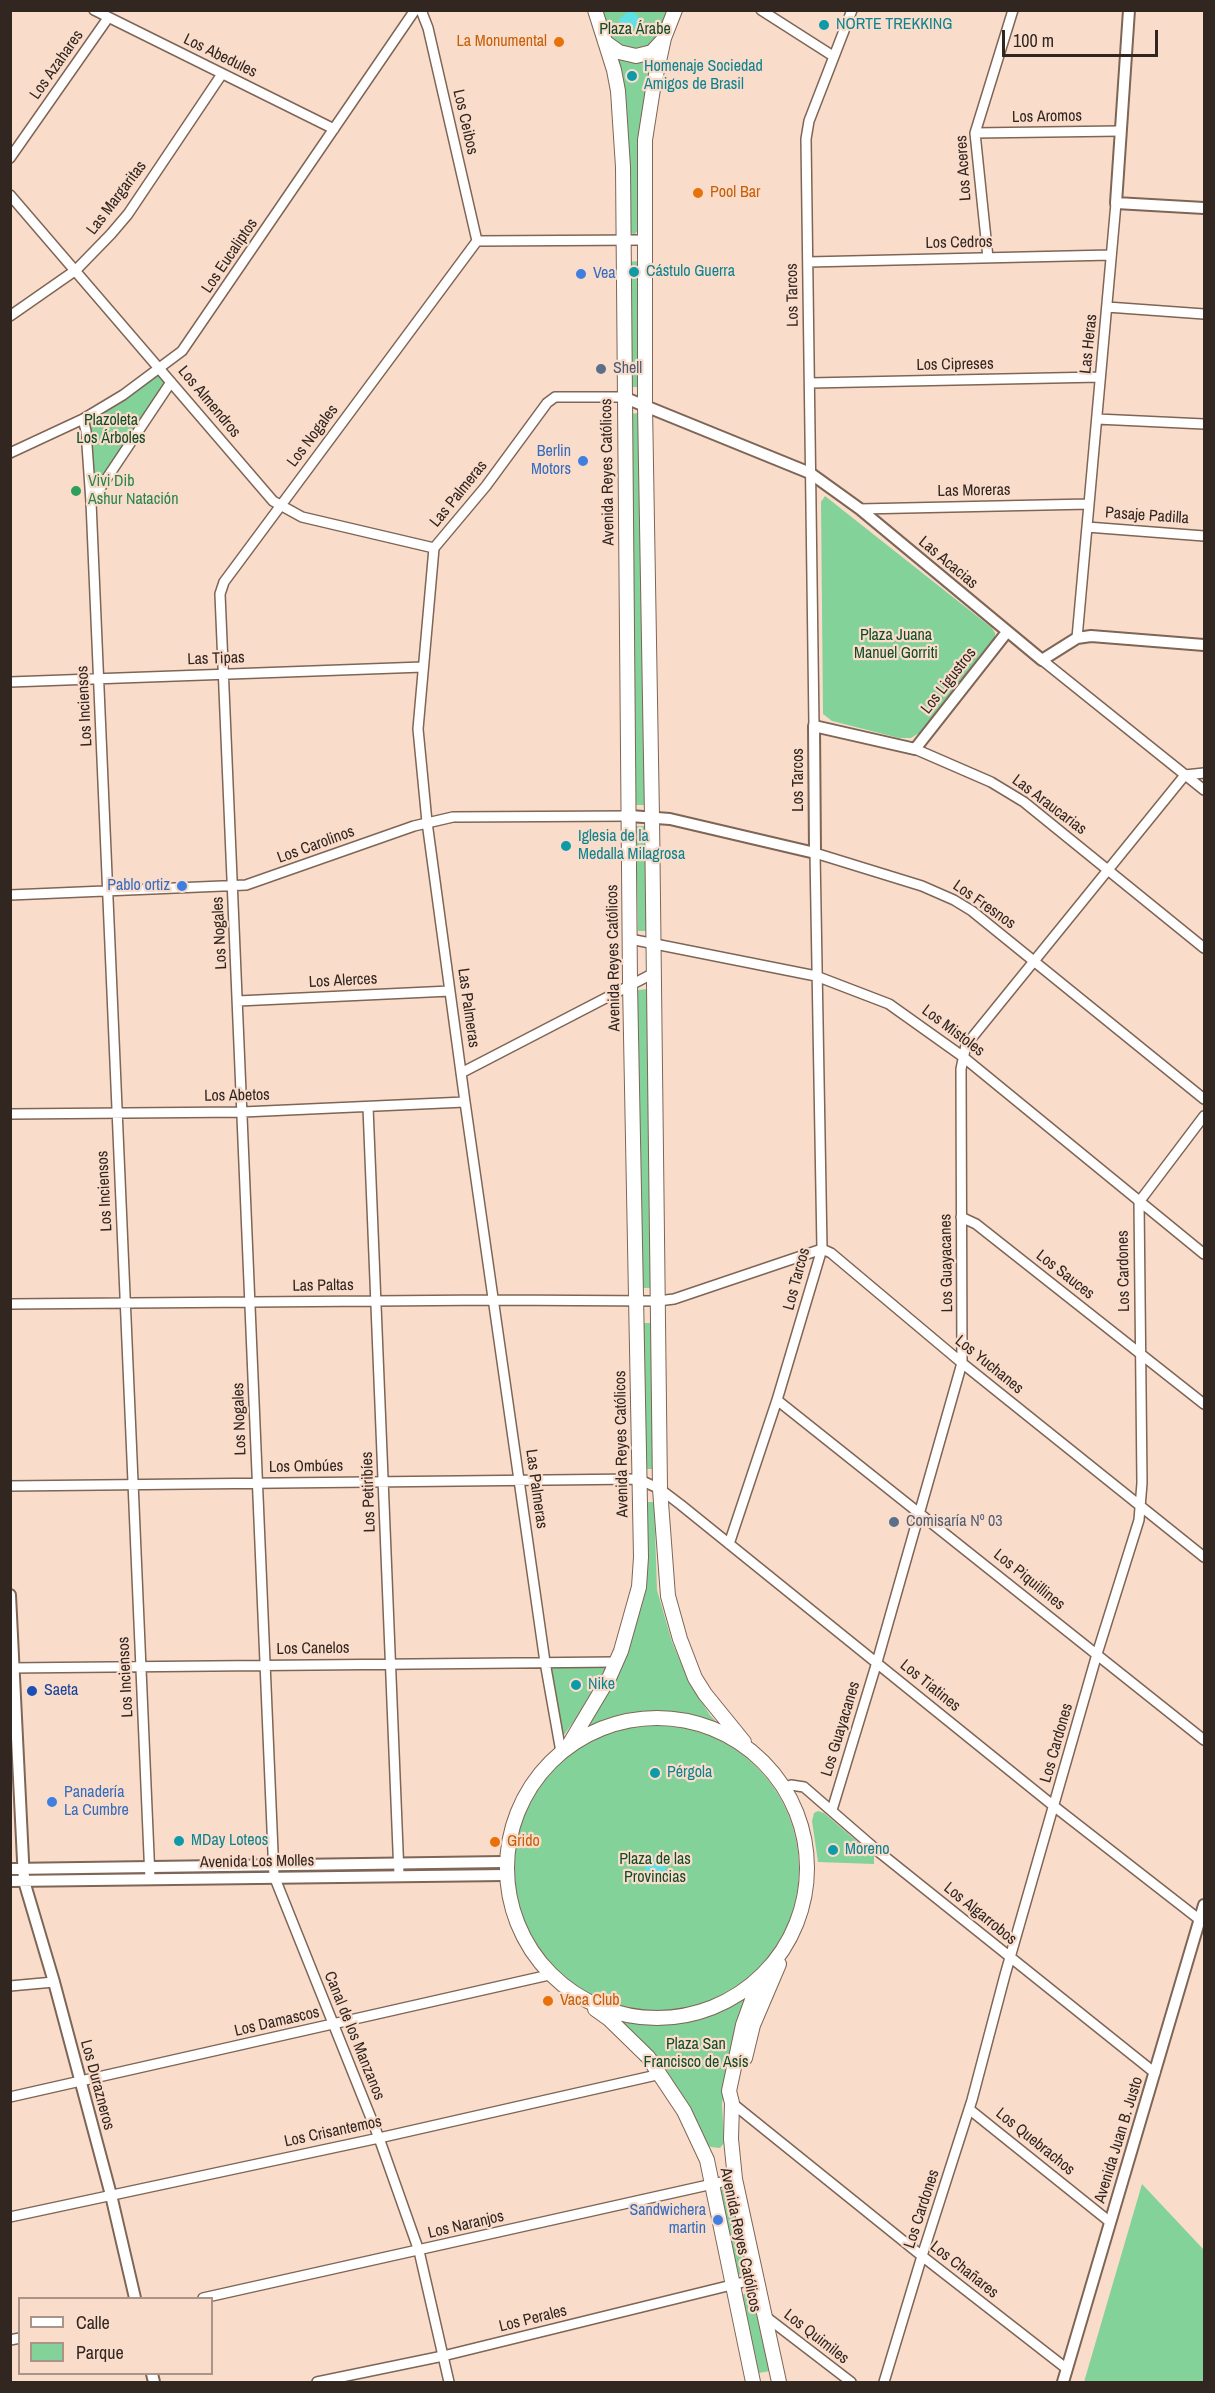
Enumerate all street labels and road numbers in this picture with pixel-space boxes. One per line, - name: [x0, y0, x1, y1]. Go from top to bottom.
- street label: Los Azahares: [26, 27, 88, 103]
- street label: Los Abedules: [180, 30, 260, 82]
- street label: Los Ceibos: [448, 88, 482, 156]
- street label: Los Aromos: [1012, 107, 1082, 127]
- street label: Los Aceres: [952, 135, 976, 201]
- street label: Las Margaritas: [83, 157, 151, 239]
- street label: Los Eucaliptos: [198, 215, 262, 297]
- street label: Los Cedros: [925, 233, 993, 253]
- street label: Los Tarcos: [783, 263, 803, 327]
- street label: Las Heras: [1076, 313, 1102, 375]
- street label: Los Cipreses: [916, 355, 994, 375]
- street label: Los Almendros: [174, 362, 244, 442]
- street label: Avenida Reyes Católicos: [597, 398, 619, 546]
- street label: Los Nogales: [283, 401, 343, 471]
- street label: Las Palmeras: [426, 457, 492, 531]
- street label: Las Moreras: [937, 481, 1011, 501]
- street label: Pasaje Padilla: [1104, 503, 1190, 529]
- street label: Las Acacias: [914, 533, 982, 593]
- street label: Los Ligustros: [917, 644, 981, 718]
- street label: Las Tipas: [187, 648, 245, 670]
- street label: Los Inciensos: [73, 665, 97, 747]
- street label: Los Tarcos: [789, 748, 809, 812]
- street label: Las Araucarias: [1008, 771, 1090, 839]
- street label: Los Carolinos: [275, 822, 357, 868]
- street label: Los Fresnos: [949, 876, 1019, 934]
- street label: Avenida Reyes Católicos: [603, 884, 625, 1032]
- street label: Los Nogales: [209, 896, 231, 970]
- street label: Las Palmeras: [453, 967, 483, 1049]
- street label: Los Alerces: [308, 970, 378, 992]
- street label: Los Mistoles: [918, 1001, 988, 1061]
- street label: Los Abetos: [204, 1086, 270, 1106]
- street label: Los Inciensos: [93, 1150, 117, 1232]
- street label: Los Guayacanes: [937, 1214, 957, 1312]
- street label: Los Cardones: [1114, 1230, 1134, 1312]
- street label: Los Tarcos: [779, 1246, 815, 1312]
- street label: Los Sauces: [1032, 1246, 1098, 1304]
- street label: Las Paltas: [292, 1276, 354, 1296]
- street label: Los Yuchanes: [951, 1332, 1027, 1398]
- street label: Avenida Reyes Católicos: [611, 1370, 633, 1518]
- street label: Los Nogales: [229, 1382, 251, 1456]
- street label: Las Palmeras: [521, 1448, 551, 1530]
- street label: Los Petiribíes: [358, 1451, 380, 1533]
- street label: Los Ombúes: [269, 1457, 343, 1477]
- street label: Los Piquillines: [990, 1545, 1068, 1615]
- street label: Los Inciensos: [114, 1636, 138, 1718]
- street label: Los Canelos: [276, 1639, 350, 1659]
- street label: Los Tiatines: [896, 1656, 964, 1716]
- street label: Los Guayacanes: [817, 1679, 865, 1779]
- street label: Los Cardones: [1037, 1701, 1077, 1785]
- street label: Avenida Los Molles: [200, 1851, 314, 1873]
- street label: Los Algarrobos: [940, 1879, 1020, 1949]
- street label: Canal de los Manzanos: [319, 1969, 389, 2103]
- street label: Los Damascos: [233, 2003, 321, 2041]
- street label: Los Durazneros: [76, 2038, 118, 2132]
- street label: Avenida Juan B. Justo: [1091, 2075, 1147, 2205]
- street label: Los Quebrachos: [992, 2104, 1078, 2180]
- street label: Los Crisantemos: [283, 2112, 383, 2152]
- street label: Avenida Reyes Católicos: [715, 2166, 765, 2314]
- street label: Los Cardones: [900, 2167, 944, 2251]
- street label: Los Naranjos: [426, 2207, 506, 2243]
- street label: Los Chañares: [926, 2237, 1002, 2303]
- street label: Los Perales: [497, 2301, 569, 2337]
- street label: Los Quimiles: [780, 2306, 852, 2368]

